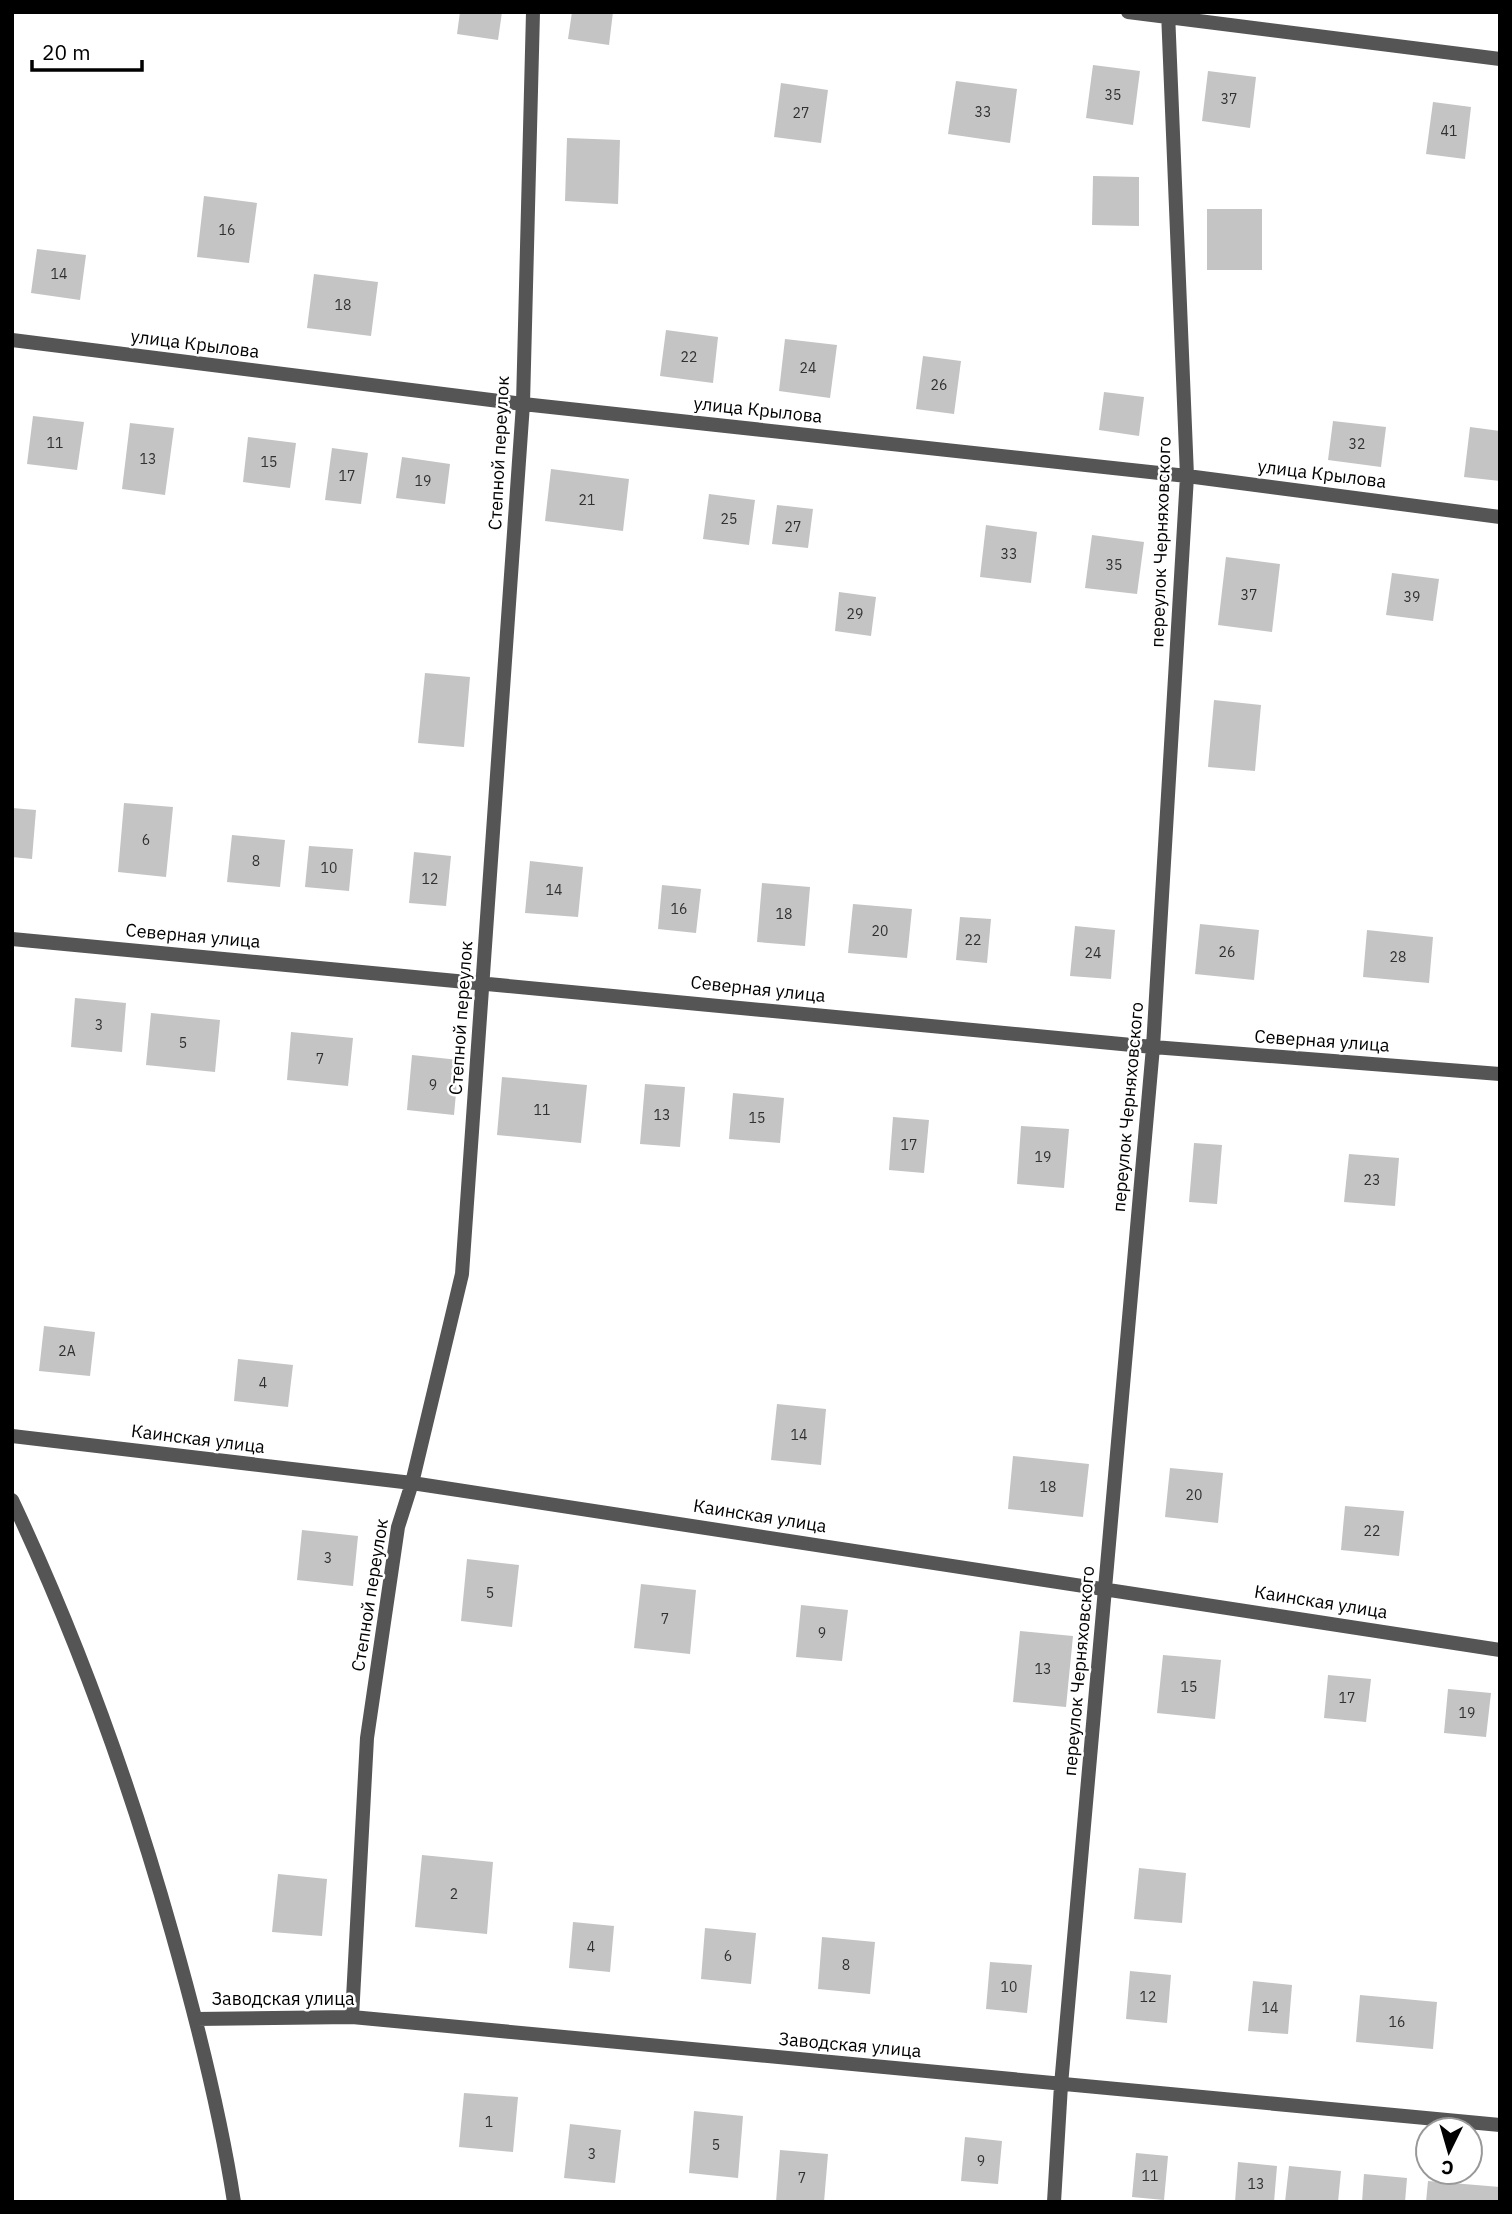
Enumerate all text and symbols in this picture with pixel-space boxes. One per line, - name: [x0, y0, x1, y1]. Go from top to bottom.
- scale bar: [32, 28, 142, 72]
- text: 20 m: [42, 38, 91, 66]
- house number: 35: [1105, 86, 1121, 104]
- house number: 37: [1221, 90, 1237, 108]
- house number: 33: [975, 103, 991, 121]
- house number: 27: [793, 104, 809, 122]
- house number: 41: [1441, 122, 1457, 140]
- house number: 16: [219, 221, 235, 239]
- house number: 14: [51, 265, 67, 283]
- house number: 18: [335, 296, 351, 314]
- street label: улица Крылова: [129, 324, 261, 363]
- house number: 22: [681, 348, 697, 366]
- house number: 24: [800, 359, 816, 377]
- street label: Степной переулок: [483, 375, 514, 531]
- house number: 26: [931, 376, 947, 394]
- street label: улица Крылова: [693, 391, 824, 428]
- house number: 11: [47, 434, 63, 452]
- house number: 32: [1349, 435, 1365, 453]
- street label: переулок Черняховского: [1145, 436, 1176, 648]
- house number: 13: [140, 450, 156, 468]
- house number: 15: [261, 453, 277, 471]
- street label: улица Крылова: [1256, 454, 1388, 493]
- house number: 17: [339, 467, 355, 485]
- house number: 19: [415, 472, 431, 490]
- house number: 21: [579, 491, 595, 509]
- house number: 25: [721, 510, 737, 528]
- house number: 27: [785, 518, 801, 536]
- house number: 33: [1001, 545, 1017, 563]
- house number: 35: [1106, 556, 1122, 574]
- house number: 37: [1241, 586, 1257, 604]
- house number: 39: [1404, 588, 1420, 606]
- house number: 29: [847, 605, 863, 623]
- house number: 6: [142, 831, 150, 849]
- house number: 8: [252, 852, 260, 870]
- house number: 10: [321, 859, 337, 877]
- house number: 12: [422, 870, 438, 888]
- house number: 14: [546, 881, 562, 899]
- house number: 16: [671, 900, 687, 918]
- house number: 18: [776, 905, 792, 923]
- street label: Северная улица: [125, 918, 262, 953]
- house number: 20: [872, 922, 888, 940]
- house number: 22: [965, 931, 981, 949]
- street label: Степной переулок: [444, 940, 477, 1096]
- house number: 26: [1219, 943, 1235, 961]
- house number: 24: [1085, 944, 1101, 962]
- house number: 28: [1390, 948, 1406, 966]
- street label: Северная улица: [690, 970, 827, 1007]
- street label: переулок Черняховского: [1107, 1001, 1148, 1213]
- house number: 3: [95, 1016, 103, 1034]
- street label: Северная улица: [1254, 1024, 1391, 1057]
- house number: 5: [179, 1034, 187, 1052]
- house number: 7: [316, 1050, 324, 1068]
- house number: 9: [429, 1076, 437, 1094]
- house number: 11: [534, 1101, 550, 1119]
- house number: 13: [654, 1106, 670, 1124]
- house number: 15: [749, 1109, 765, 1127]
- house number: 17: [901, 1136, 917, 1154]
- house number: 19: [1035, 1148, 1051, 1166]
- house number: 23: [1364, 1171, 1380, 1189]
- house number: 2А: [58, 1342, 76, 1360]
- house number: 4: [259, 1374, 267, 1392]
- street label: Каинская улица: [130, 1419, 267, 1458]
- house number: 14: [791, 1426, 807, 1444]
- house number: 18: [1040, 1478, 1056, 1496]
- house number: 20: [1186, 1486, 1202, 1504]
- street label: Каинская улица: [692, 1494, 829, 1537]
- street label: Степной переулок: [346, 1517, 393, 1673]
- house number: 22: [1364, 1522, 1380, 1540]
- house number: 3: [324, 1549, 332, 1567]
- street label: переулок Черняховского: [1058, 1565, 1099, 1777]
- street label: Каинская улица: [1253, 1580, 1390, 1623]
- house number: 5: [486, 1584, 494, 1602]
- house number: 7: [661, 1610, 669, 1628]
- house number: 9: [818, 1624, 826, 1642]
- house number: 13: [1035, 1660, 1051, 1678]
- house number: 15: [1181, 1678, 1197, 1696]
- house number: 17: [1339, 1689, 1355, 1707]
- house number: 19: [1459, 1704, 1475, 1722]
- house number: 2: [450, 1885, 458, 1903]
- house number: 4: [587, 1938, 595, 1956]
- house number: 6: [724, 1947, 732, 1965]
- house number: 8: [842, 1956, 850, 1974]
- house number: 10: [1001, 1978, 1017, 1996]
- street label: Заводская улица: [211, 1987, 355, 2010]
- house number: 12: [1140, 1988, 1156, 2006]
- house number: 14: [1262, 1999, 1278, 2017]
- house number: 16: [1389, 2013, 1405, 2031]
- street label: Заводская улица: [778, 2027, 923, 2062]
- house number: 1: [485, 2113, 493, 2131]
- north arrow: [1414, 2116, 1484, 2186]
- house number: 5: [712, 2136, 720, 2154]
- house number: 3: [588, 2145, 596, 2163]
- house number: 9: [977, 2152, 985, 2170]
- text: С: [1440, 2155, 1455, 2180]
- house number: 11: [1142, 2167, 1158, 2185]
- house number: 7: [798, 2169, 806, 2187]
- house number: 13: [1248, 2175, 1264, 2193]

